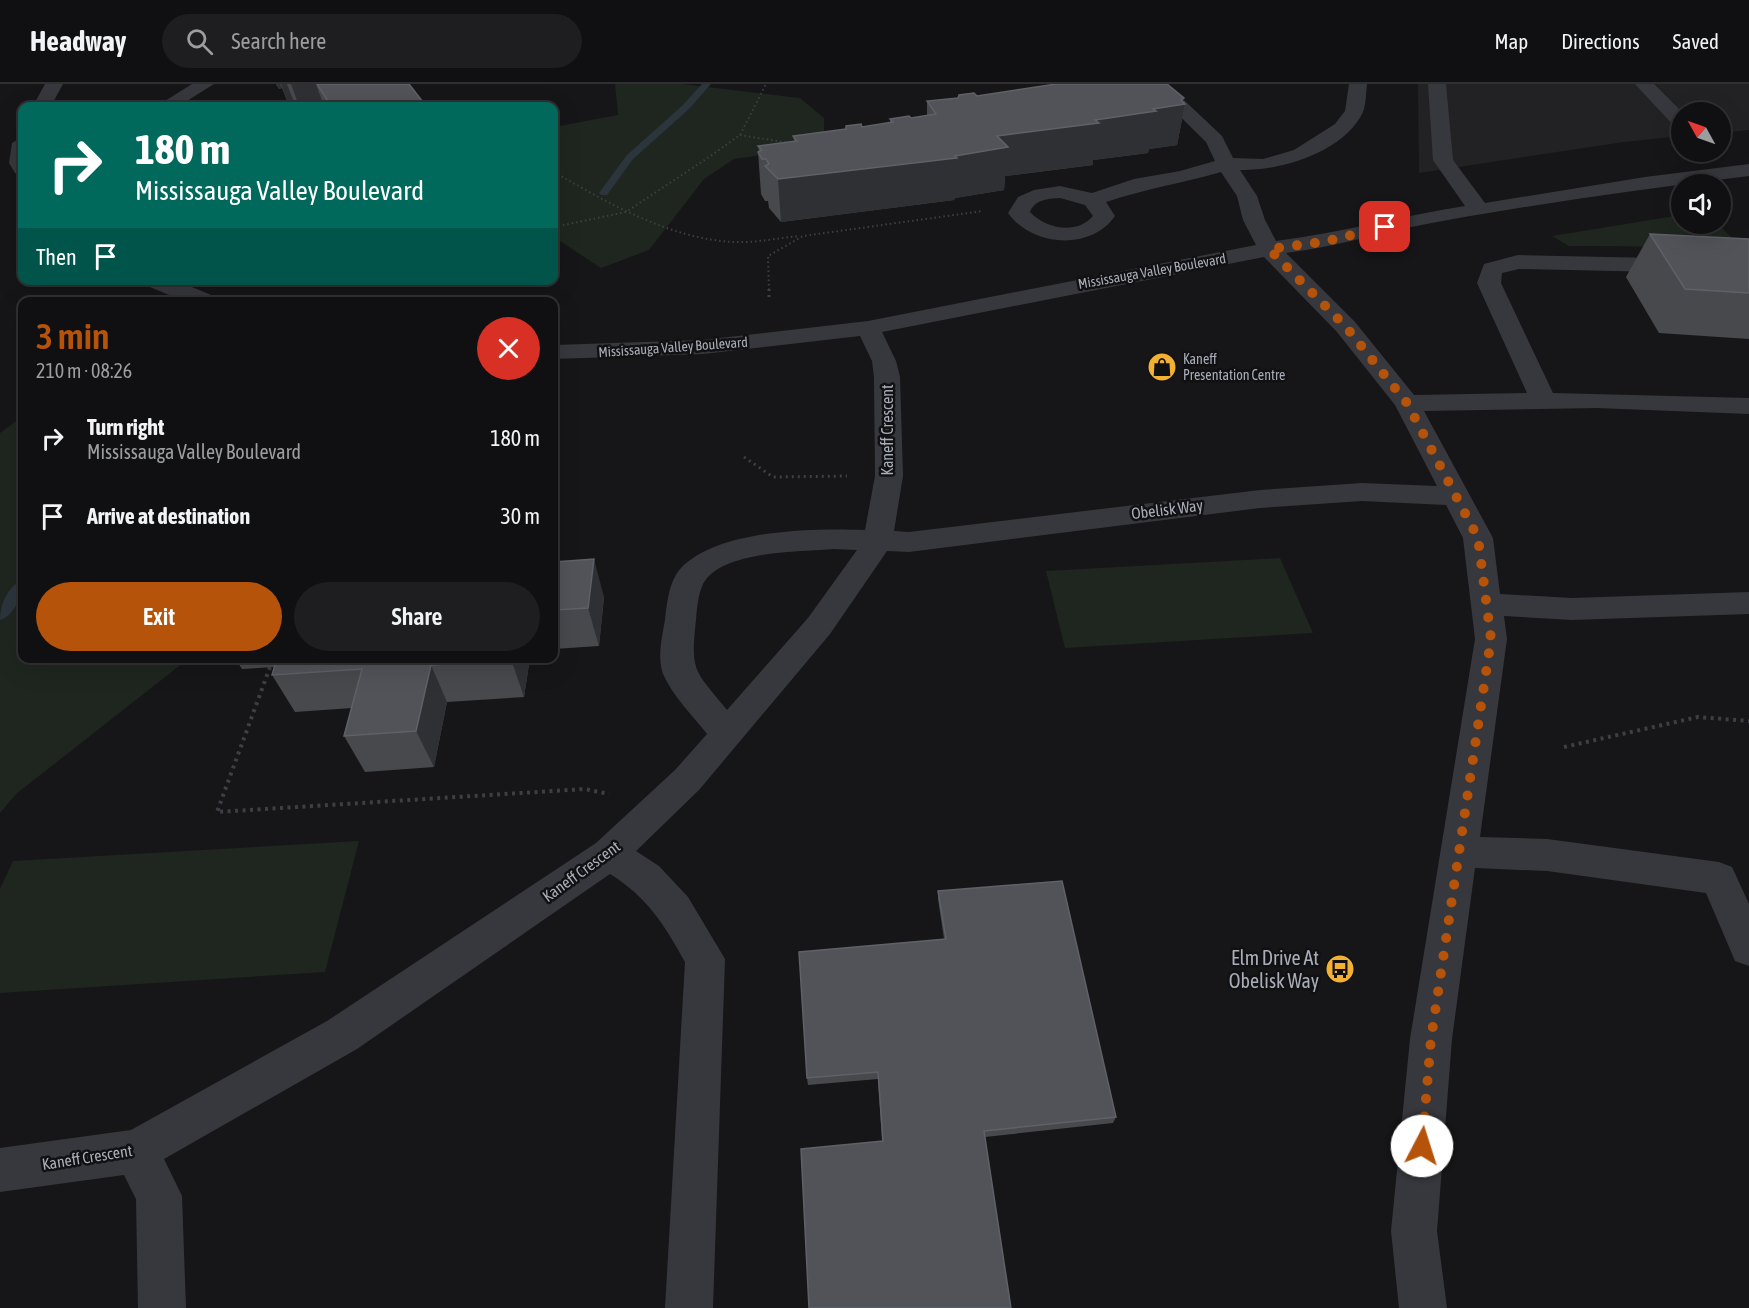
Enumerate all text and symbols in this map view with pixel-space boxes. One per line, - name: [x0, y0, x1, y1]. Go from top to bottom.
- search box: [162, 14, 582, 68]
- text: Headway: [30, 25, 126, 57]
- icon: search: [183, 25, 216, 58]
- text: Search here: [231, 28, 326, 54]
- text: Map: [1494, 29, 1528, 53]
- text: Directions: [1561, 29, 1640, 53]
- text: Saved: [1673, 29, 1719, 53]
- north arrow: [1671, 102, 1731, 162]
- map controls: [1671, 102, 1731, 234]
- text: 180 m: [135, 125, 230, 173]
- icon: right: [36, 126, 114, 204]
- button: sound: [1671, 174, 1731, 234]
- text: Mississauga Valley Boulevard: [135, 175, 424, 206]
- pin: [1359, 201, 1410, 252]
- icon: arrive: [1368, 210, 1401, 243]
- icon: arrive: [89, 240, 122, 273]
- text: Then: [36, 244, 77, 270]
- street label: Mississauga Valley Boulevard: [1077, 250, 1227, 292]
- text: 3 min: [36, 315, 110, 357]
- button: close: [477, 317, 540, 380]
- street label: Mississauga Valley Boulevard: [598, 334, 748, 360]
- shop icon: Kaneff Presentation Centre: [1146, 351, 1178, 383]
- place label: Kaneff Presentation Centre: [1183, 351, 1285, 383]
- text: 210 m · 08:26: [36, 359, 132, 382]
- street label: Kaneff Crescent: [878, 384, 896, 476]
- text: Turn right: [87, 414, 164, 440]
- icon: right: [36, 422, 69, 455]
- text: 180 m: [490, 425, 540, 451]
- text: Mississauga Valley Boulevard: [87, 440, 301, 463]
- street label: Obelisk Way: [1130, 496, 1204, 523]
- icon: arrive: [36, 500, 69, 533]
- text: Arrive at destination: [87, 503, 250, 529]
- text: 30 m: [500, 503, 540, 529]
- button: Exit: [36, 582, 282, 651]
- button: Share: [294, 582, 540, 651]
- street label: Kaneff Crescent: [539, 837, 624, 905]
- place label: Elm Drive At Obelisk Way: [1229, 946, 1319, 992]
- bus stop icon: Elm Drive At Obelisk Way: [1324, 953, 1356, 985]
- position arrow: [1390, 1114, 1454, 1178]
- street label: Kaneff Crescent: [41, 1141, 134, 1173]

